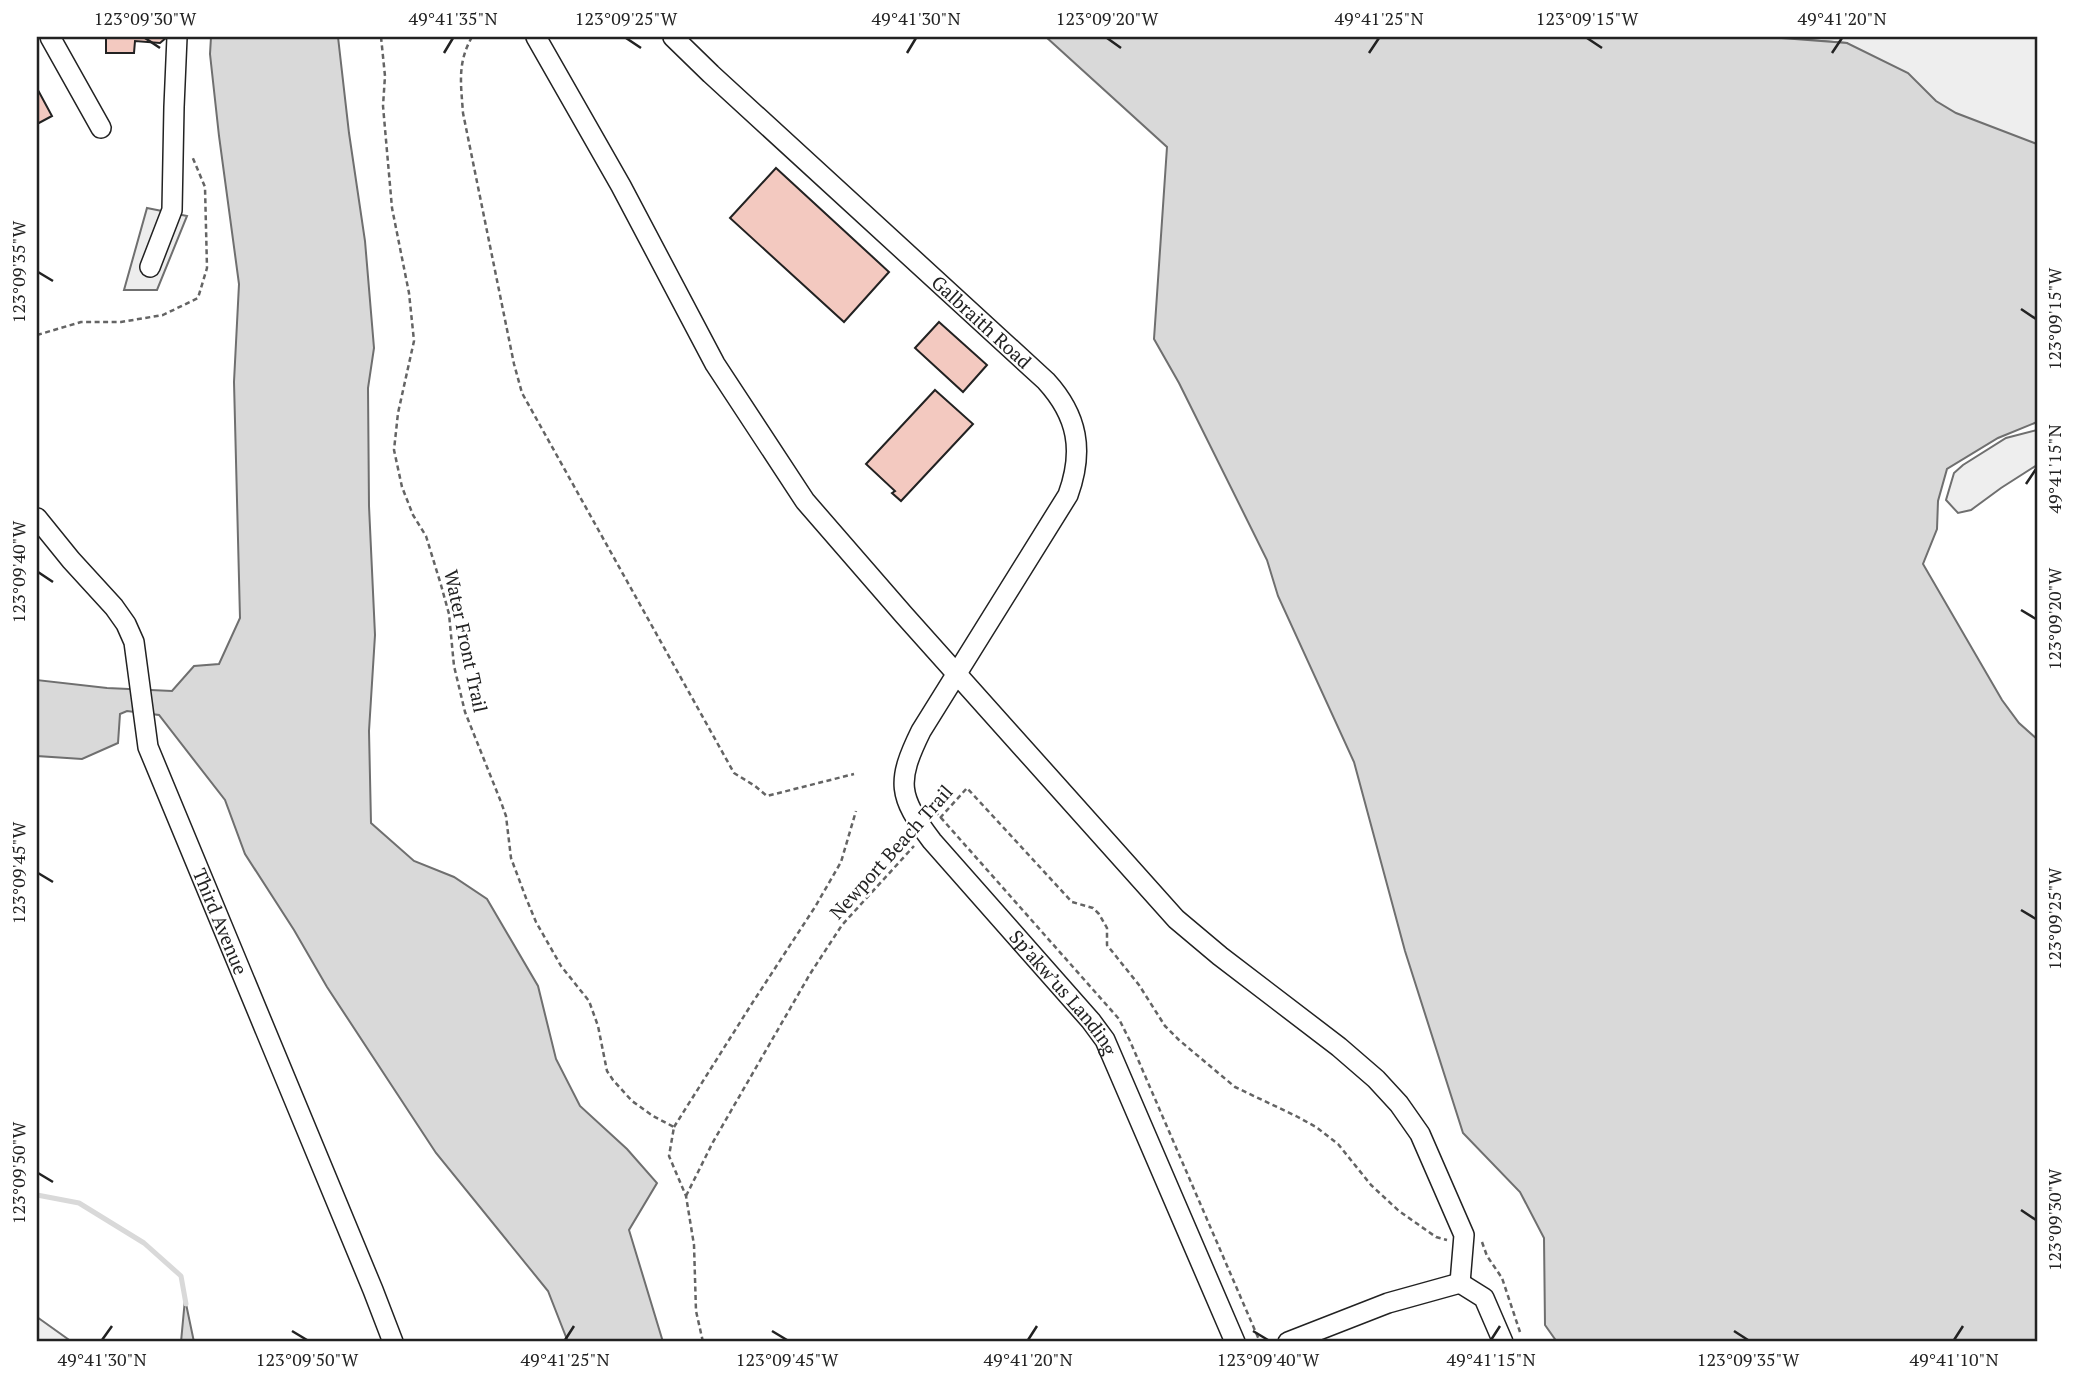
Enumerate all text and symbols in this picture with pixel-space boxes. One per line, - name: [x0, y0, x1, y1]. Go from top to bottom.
- text: 123°09'30"W: [94, 6, 196, 30]
- text: 49°41'35"N: [408, 6, 498, 30]
- text: 123°09'25"W: [575, 6, 677, 30]
- text: 49°41'30"N: [871, 6, 961, 30]
- text: 123°09'20"W: [1056, 6, 1158, 30]
- text: 49°41'25"N: [1334, 6, 1424, 30]
- text: 123°09'15"W: [1536, 6, 1638, 30]
- text: 49°41'20"N: [1797, 6, 1887, 30]
- text: 123°09'35"W: [6, 221, 30, 323]
- text: 123°09'15"W: [2042, 268, 2066, 370]
- street label: Galbraith Road: [927, 270, 1037, 374]
- text: 49°41'15"N: [2042, 424, 2066, 514]
- text: 123°09'40"W: [6, 521, 30, 623]
- street label: Water Front Trail: [439, 567, 494, 715]
- text: 123°09'20"W: [2042, 568, 2066, 670]
- street label: Newport Beach Trail: [824, 779, 958, 924]
- text: 123°09'45"W: [6, 822, 30, 924]
- street label: Third Avenue: [188, 864, 254, 978]
- text: 123°09'25"W: [2042, 868, 2066, 970]
- street label: Sp’akw’us Landing: [1004, 924, 1123, 1060]
- text: 123°09'50"W: [6, 1122, 30, 1224]
- text: 123°09'30"W: [2042, 1169, 2066, 1271]
- text: 49°41'30"N: [57, 1347, 147, 1371]
- text: 123°09'50"W: [256, 1347, 358, 1371]
- text: 49°41'25"N: [520, 1347, 610, 1371]
- text: 123°09'45"W: [736, 1347, 838, 1371]
- text: 49°41'20"N: [983, 1347, 1073, 1371]
- text: 123°09'40"W: [1217, 1347, 1319, 1371]
- text: 49°41'15"N: [1446, 1347, 1536, 1371]
- text: 123°09'35"W: [1697, 1347, 1799, 1371]
- text: 49°41'10"N: [1909, 1347, 1999, 1371]

